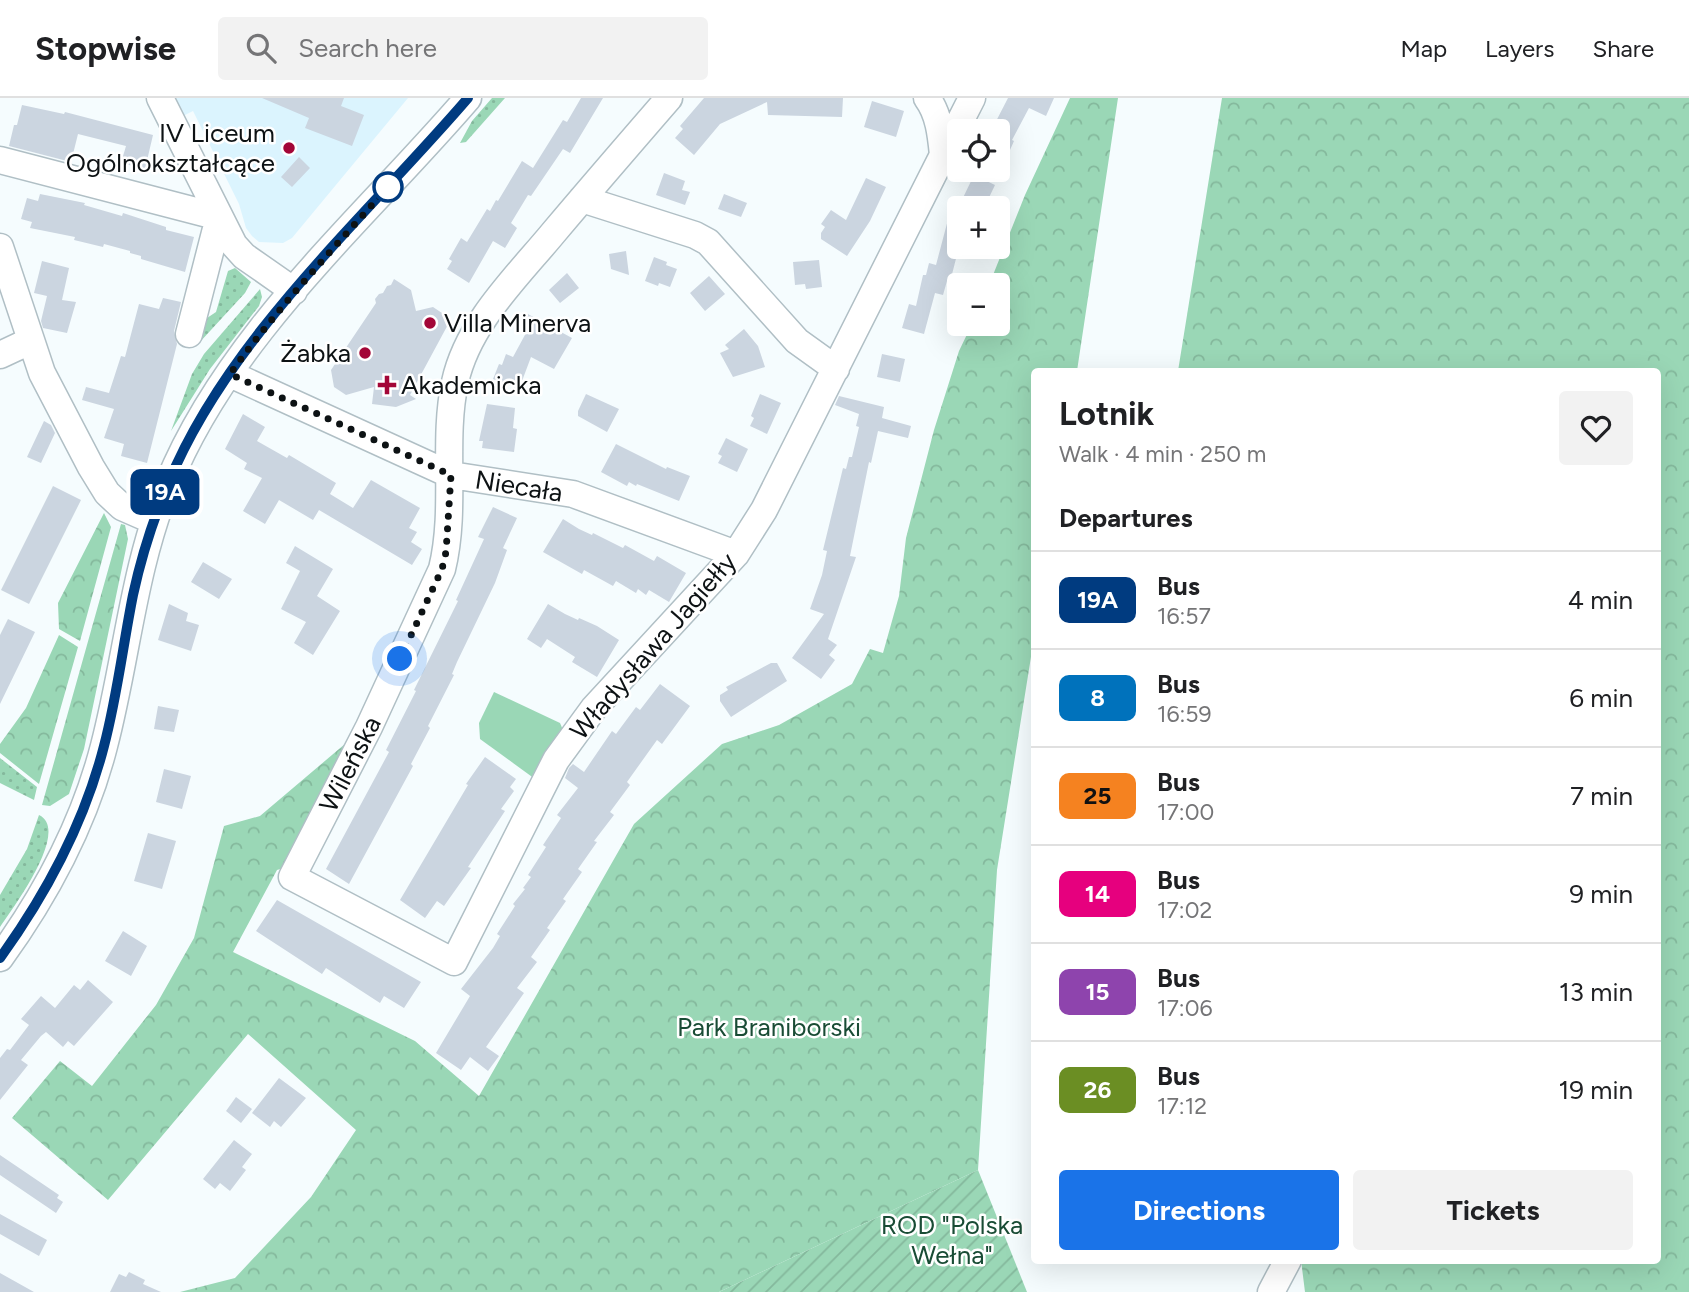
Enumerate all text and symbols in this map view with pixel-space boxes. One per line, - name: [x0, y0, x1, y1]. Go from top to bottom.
- search box: [218, 17, 708, 80]
- text: Stopwise: [35, 29, 176, 68]
- icon: search: [242, 29, 280, 67]
- text: Search here: [298, 32, 437, 64]
- text: Map: [1400, 34, 1447, 63]
- text: Layers: [1485, 34, 1554, 63]
- text: Share: [1592, 34, 1654, 63]
- place label: IV Liceum Ogólnokształcące: [66, 117, 275, 179]
- map controls: [947, 119, 1010, 336]
- button: locate: [947, 119, 1010, 182]
- marker: IV Liceum Ogólnokształcące: [281, 140, 297, 156]
- unlabelled marker: [373, 172, 403, 202]
- button: +: [947, 196, 1010, 259]
- button: −: [947, 273, 1010, 336]
- place label: Villa Minerva: [444, 307, 591, 339]
- marker: Villa Minerva: [422, 315, 438, 331]
- place label: Żabka: [280, 337, 351, 369]
- marker: Żabka: [357, 345, 373, 361]
- place label: Akademicka: [401, 369, 541, 401]
- marker: Akademicka: [379, 377, 395, 393]
- button: heart: [1559, 391, 1633, 465]
- text: Lotnik: [1059, 394, 1154, 433]
- text: Walk · 4 min · 250 m: [1059, 440, 1266, 468]
- street label: Niecała: [473, 463, 565, 509]
- line badge: 19A: [125, 469, 205, 515]
- text: 19A: [144, 477, 186, 506]
- text: Departures: [1059, 502, 1193, 534]
- street label: Władysława Jagiełły: [563, 546, 743, 746]
- text: Bus: [1157, 570, 1200, 602]
- text: 4 min: [1568, 584, 1633, 616]
- text: 19A: [1077, 585, 1118, 614]
- text: 16:57: [1157, 602, 1211, 630]
- your location: [382, 641, 417, 676]
- text: Bus: [1157, 668, 1200, 700]
- text: 6 min: [1569, 682, 1633, 714]
- text: 8: [1090, 683, 1105, 712]
- text: 16:59: [1157, 700, 1212, 728]
- street label: Wileńska: [312, 711, 388, 817]
- text: Bus: [1157, 766, 1200, 798]
- text: 7 min: [1570, 780, 1633, 812]
- text: 25: [1084, 781, 1111, 810]
- text: 17:00: [1157, 798, 1214, 826]
- text: Bus: [1157, 864, 1200, 896]
- text: 9 min: [1569, 878, 1633, 910]
- text: 14: [1085, 879, 1110, 908]
- text: 17:02: [1157, 896, 1212, 924]
- text: Bus: [1157, 962, 1200, 994]
- text: 13 min: [1559, 976, 1633, 1008]
- text: 15: [1085, 977, 1110, 1006]
- text: 17:06: [1157, 994, 1212, 1022]
- park label: Park Braniborski: [677, 1011, 861, 1043]
- text: Bus: [1157, 1060, 1200, 1092]
- text: 19 min: [1558, 1074, 1633, 1106]
- text: 26: [1084, 1075, 1111, 1104]
- text: 17:12: [1157, 1092, 1207, 1120]
- button: Directions: [1059, 1170, 1339, 1250]
- button: Tickets: [1353, 1170, 1633, 1250]
- park label: ROD "Polska Wełna": [881, 1209, 1023, 1271]

